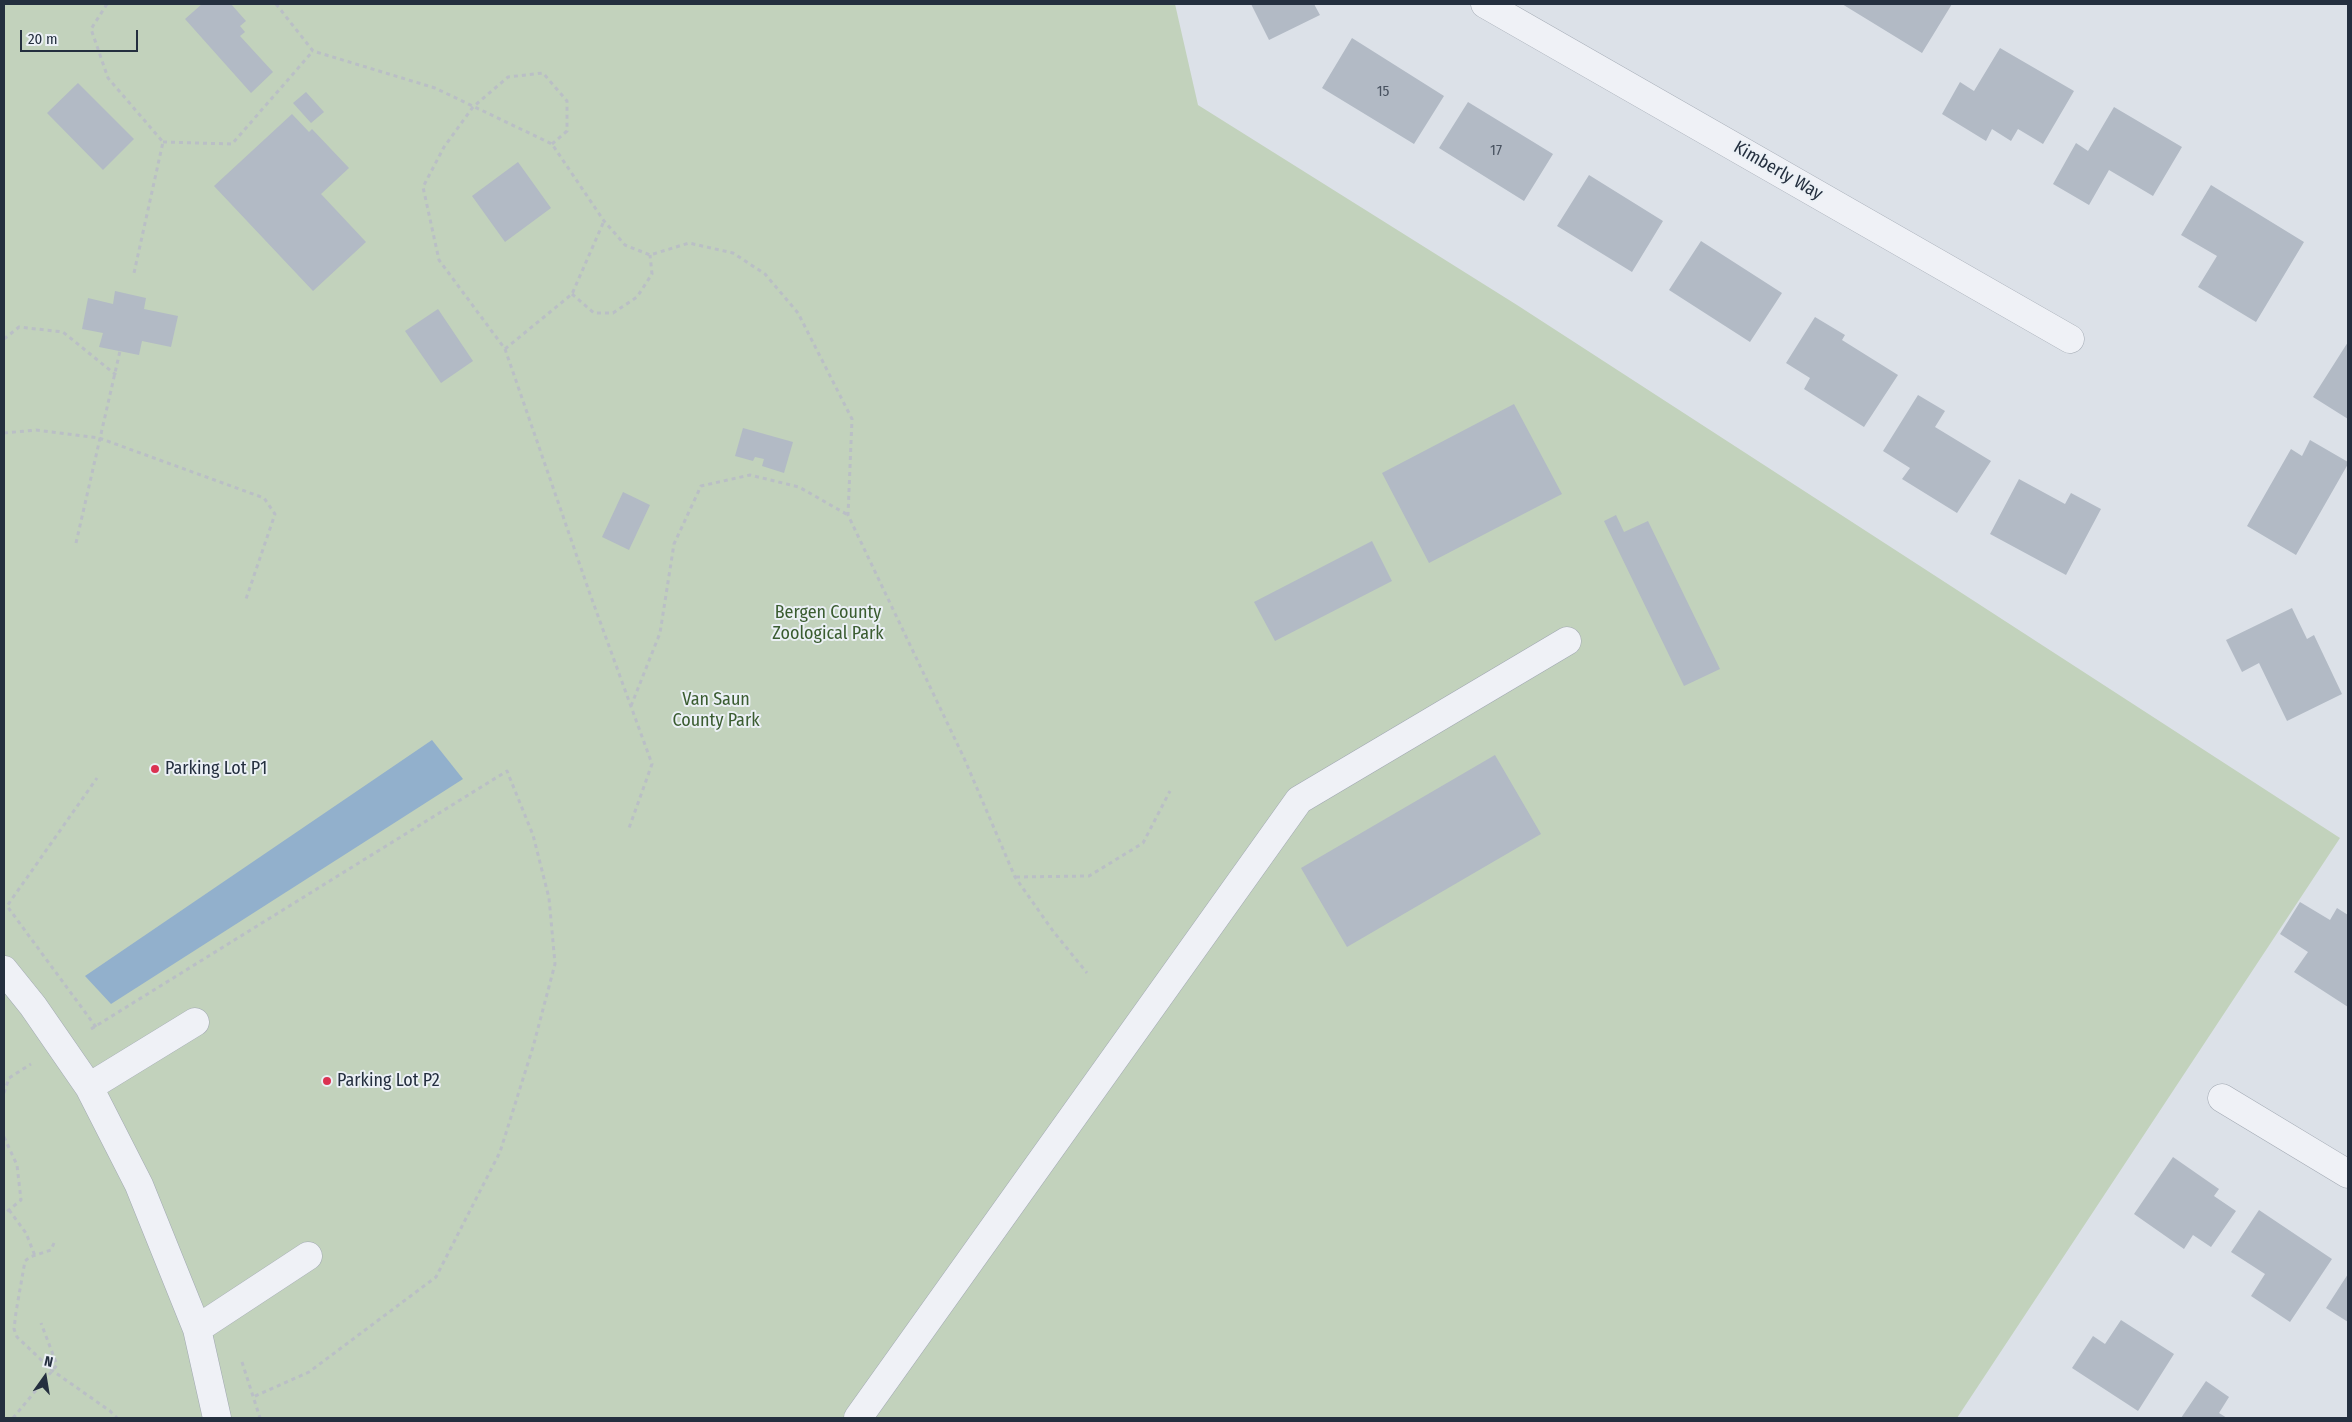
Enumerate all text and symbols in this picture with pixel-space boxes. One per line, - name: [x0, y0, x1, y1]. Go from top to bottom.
- scale bar: [22, 20, 140, 52]
- text: 20 m: [28, 30, 58, 48]
- house number: 15: [1377, 83, 1389, 101]
- street label: Kimberly Way: [1730, 137, 1826, 205]
- house number: 17: [1490, 142, 1502, 160]
- park label: Bergen County Zoological Park: [772, 602, 884, 644]
- park label: Van Saun County Park: [672, 689, 760, 732]
- place label: Parking Lot P1: [165, 758, 267, 780]
- marker: Parking Lot P1: [149, 763, 161, 775]
- place label: Parking Lot P2: [337, 1070, 440, 1092]
- marker: Parking Lot P2: [321, 1075, 333, 1087]
- north arrow: [20, 1352, 70, 1402]
- text: N: [42, 1353, 54, 1371]

